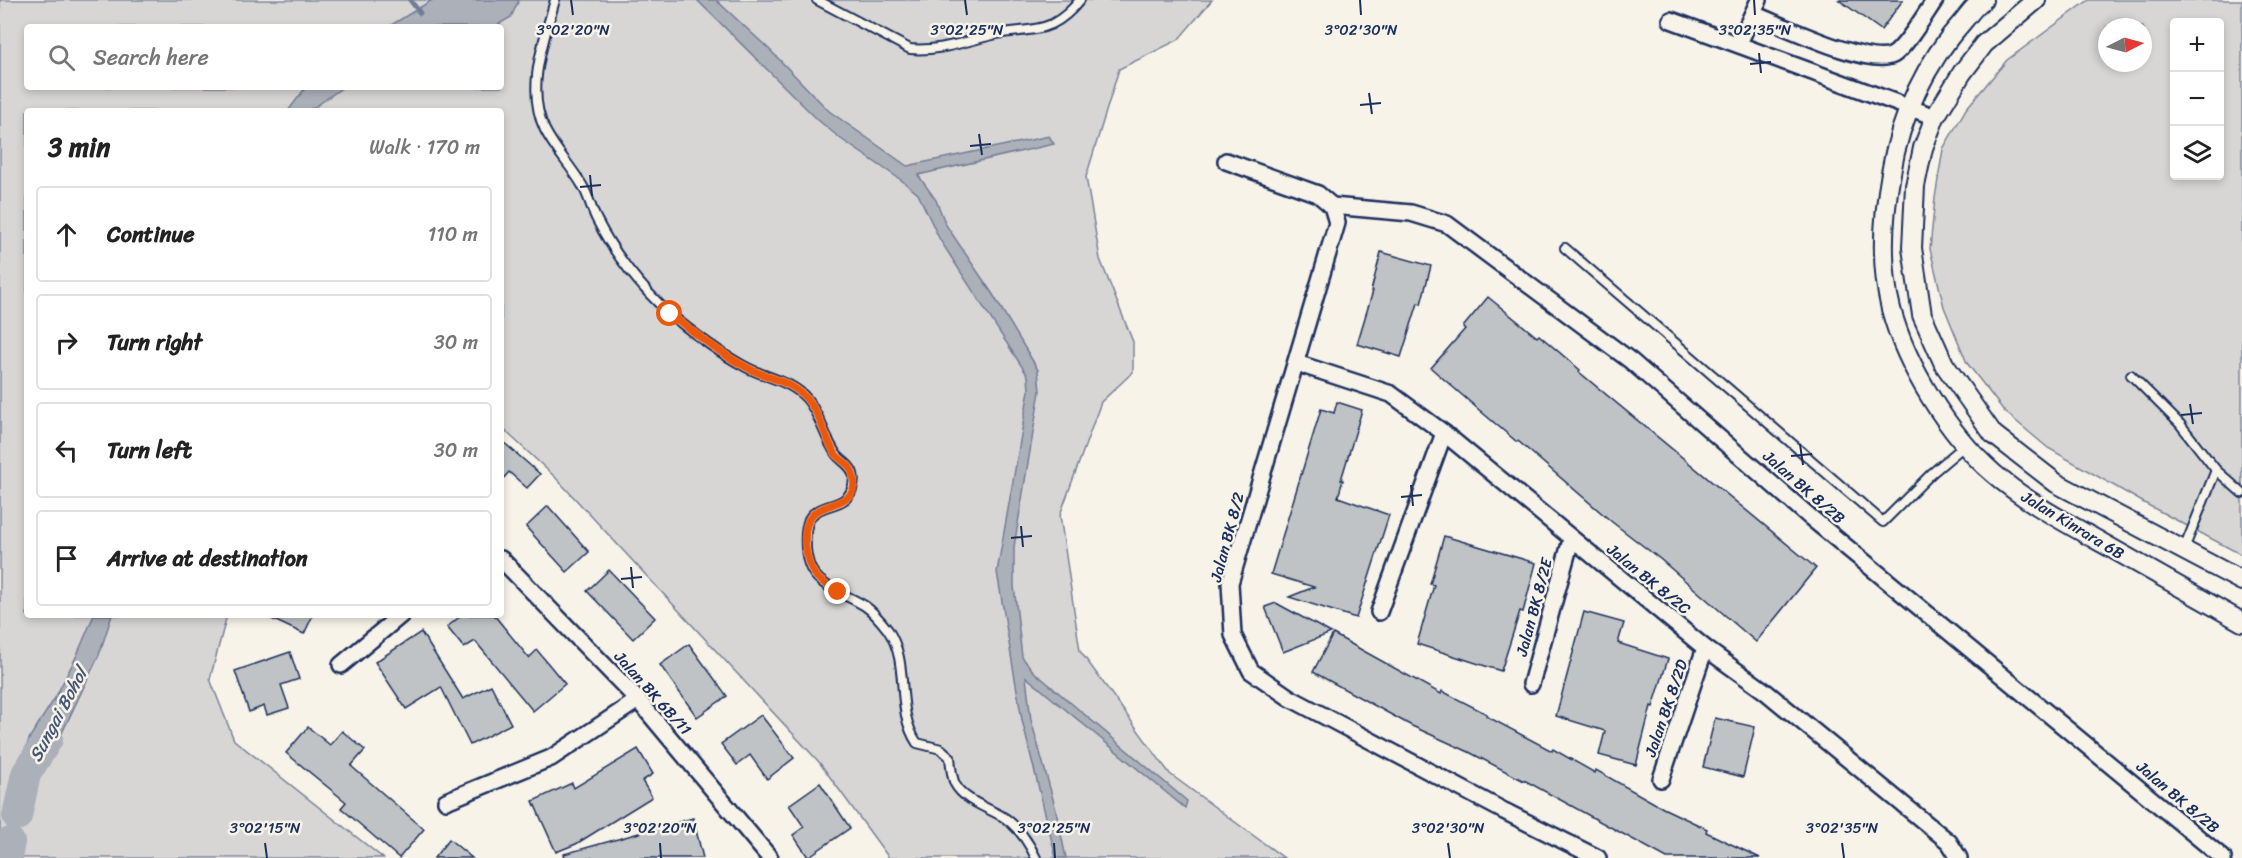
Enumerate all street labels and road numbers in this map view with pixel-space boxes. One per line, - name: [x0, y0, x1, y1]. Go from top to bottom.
- street label: Jalan BK 8/2B: [1755, 442, 1852, 531]
- street label: Jalan Kinrara 6B: [2015, 482, 2130, 567]
- street label: Jalan BK 8/2: [1201, 489, 1253, 586]
- street label: Jalan BK 8/2C: [1600, 535, 1698, 622]
- street label: Jalan BK 8/2E: [1507, 554, 1561, 660]
- street label: Jalan BK 6B/11: [606, 643, 699, 742]
- street label: Jalan BK 8/2D: [1635, 655, 1696, 762]
- street label: Jalan BK 8/2B: [2129, 753, 2226, 841]

